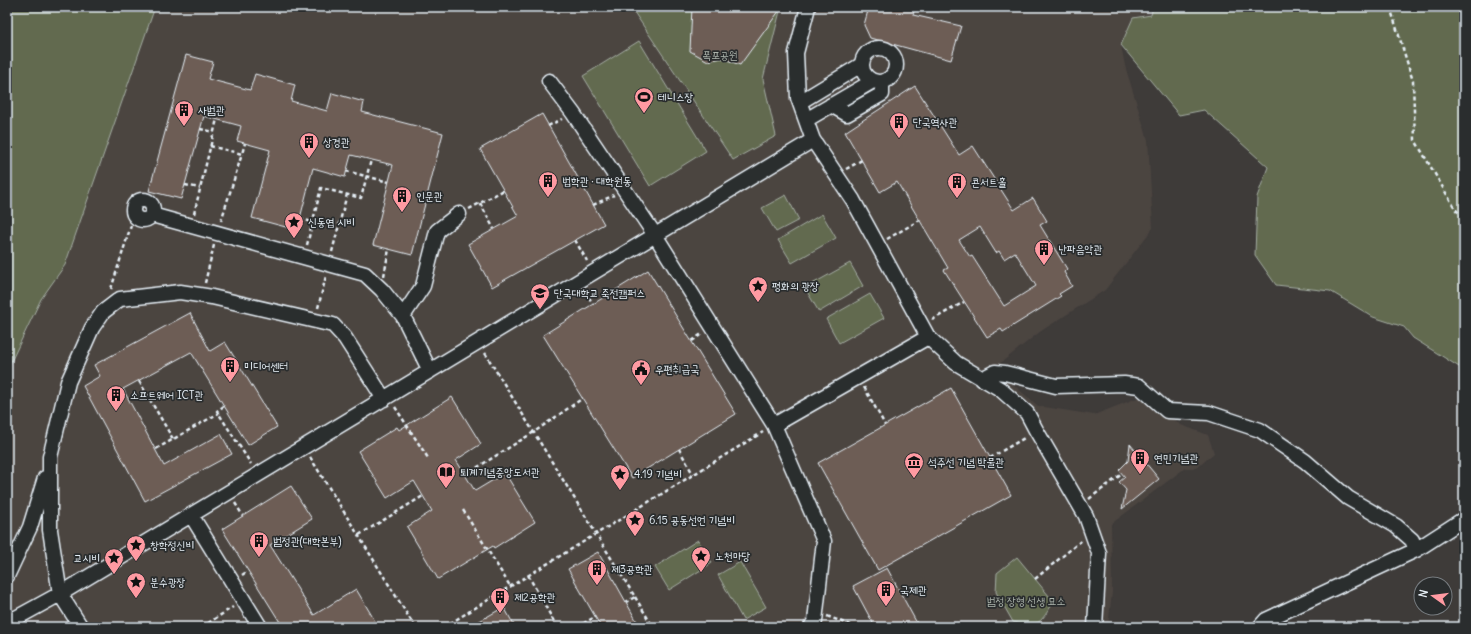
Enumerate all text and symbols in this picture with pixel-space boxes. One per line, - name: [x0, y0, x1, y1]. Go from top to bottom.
- park label: 폭포공원: [702, 48, 738, 62]
- sports icon: 테니스장: [633, 86, 655, 114]
- place label: 테니스장: [658, 90, 694, 104]
- building icon: 사범관: [173, 99, 195, 127]
- place label: 사범관: [198, 103, 225, 117]
- building icon: 단국역사관: [888, 111, 910, 139]
- place label: 단국역사관: [913, 115, 957, 129]
- building icon: 상경관: [298, 131, 320, 159]
- place label: 상경관: [323, 135, 350, 149]
- building icon: 법학관 · 대학원동: [537, 170, 559, 198]
- building icon: 콘서트홀: [946, 171, 968, 199]
- place label: 법학관 · 대학원동: [562, 174, 632, 188]
- place label: 콘서트홀: [971, 175, 1007, 189]
- building icon: 인문관: [391, 185, 413, 213]
- place label: 인문관: [416, 189, 443, 203]
- place icon: 신동엽 시비: [283, 211, 305, 239]
- place label: 신동엽 시비: [308, 215, 355, 229]
- building icon: 난파음악관: [1033, 238, 1055, 266]
- place label: 난파음악관: [1058, 242, 1102, 256]
- place icon: 평화의 광장: [747, 275, 769, 303]
- place label: 평화의 광장: [772, 279, 819, 293]
- school or university icon: 단국대학교 죽전캠퍼스: [529, 282, 551, 310]
- place label: 단국대학교 죽전캠퍼스: [554, 286, 645, 300]
- building icon: 미디어센터: [219, 355, 241, 383]
- public building icon: 우편취급국: [630, 358, 652, 386]
- place label: 미디어센터: [244, 359, 288, 373]
- place label: 우편취급국: [655, 362, 699, 376]
- building icon: 소프트웨어 ICT관: [105, 384, 127, 412]
- place label: 소프트웨어 ICT관: [130, 388, 203, 402]
- building icon: 연민기념관: [1129, 447, 1151, 475]
- museum icon: 석주선 기념 박물관: [903, 451, 925, 479]
- place label: 연민기념관: [1154, 451, 1198, 465]
- place label: 석주선 기념 박물관: [928, 455, 1004, 469]
- library icon: 퇴계기념중앙도서관: [435, 461, 457, 489]
- place icon: 4.19 기념비: [609, 463, 631, 491]
- place label: 퇴계기념중앙도서관: [460, 465, 540, 479]
- place label: 4.19 기념비: [634, 467, 682, 481]
- place icon: 6.15 공동선언 기념비: [624, 509, 646, 537]
- place label: 6.15 공동선언 기념비: [649, 513, 735, 527]
- building icon: 범정관(대학본부): [248, 530, 270, 558]
- place icon: 창학정신비: [125, 534, 147, 562]
- place label: 범정관(대학본부): [273, 534, 342, 548]
- place label: 창학정신비: [150, 538, 194, 552]
- place icon: 노천마당: [690, 545, 712, 573]
- place icon: 교시비: [103, 547, 125, 575]
- place label: 노천마당: [715, 549, 751, 563]
- place label: 교시비: [73, 551, 100, 565]
- building icon: 제3공학관: [586, 558, 608, 586]
- place label: 제3공학관: [611, 562, 653, 576]
- place icon: 분수광장: [125, 571, 147, 599]
- place label: 분수광장: [150, 575, 186, 589]
- north arrow: [1413, 576, 1453, 616]
- building icon: 국제관: [875, 579, 897, 607]
- place label: 국제관: [900, 583, 927, 597]
- building icon: 제2공학관: [489, 586, 511, 614]
- text: N: [1416, 588, 1431, 599]
- place label: 제2공학관: [514, 590, 556, 604]
- park label: 범정 장형 선생 묘소: [987, 594, 1065, 608]

